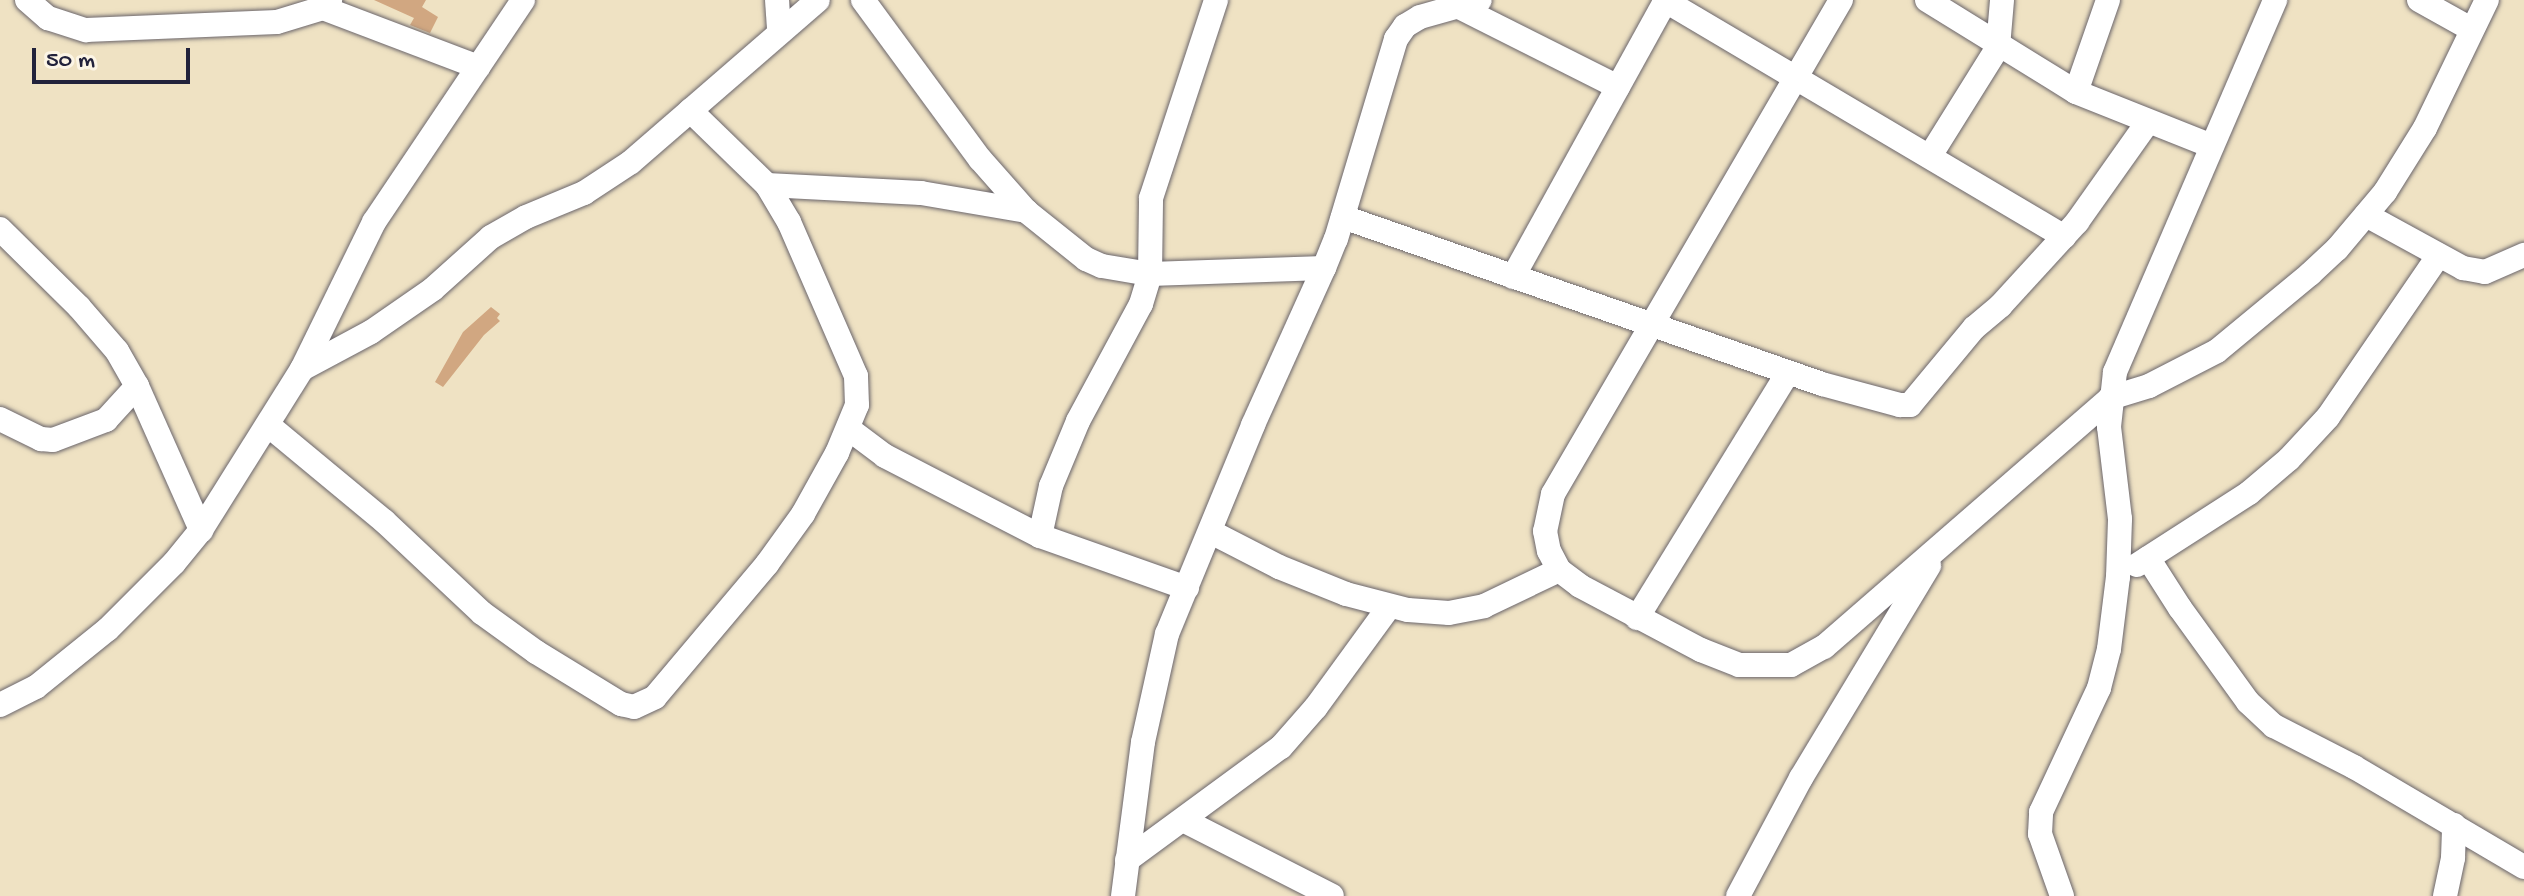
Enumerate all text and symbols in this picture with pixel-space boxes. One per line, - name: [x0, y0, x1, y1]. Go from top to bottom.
- scale bar: [36, 32, 194, 82]
- text: 50 m: [46, 47, 95, 76]

